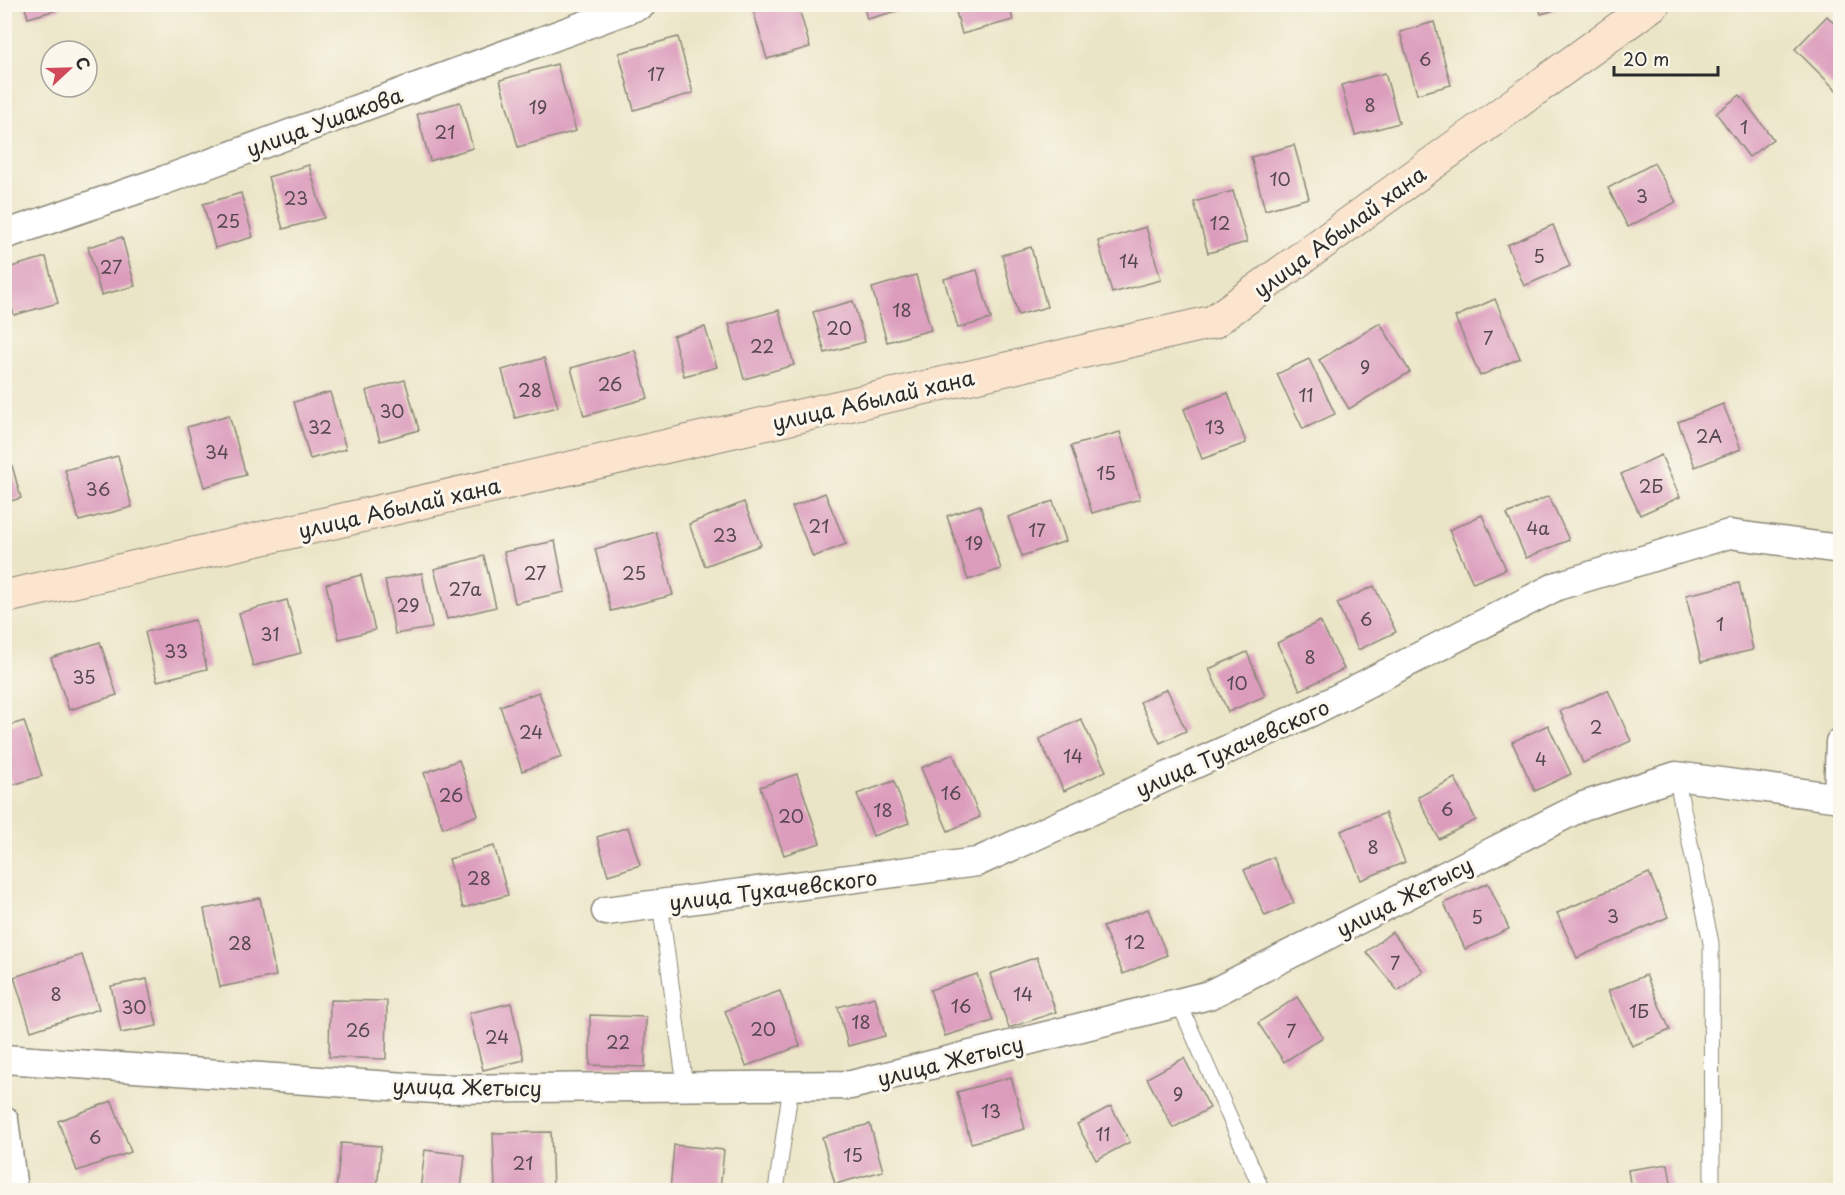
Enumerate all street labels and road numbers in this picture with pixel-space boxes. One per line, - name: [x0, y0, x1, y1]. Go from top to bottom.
- street label: улица Ушакова: [241, 78, 407, 164]
- street label: улица Абылай хана: [1246, 157, 1433, 305]
- street label: улица Абылай хана: [769, 360, 978, 438]
- street label: улица Абылай хана: [295, 468, 504, 546]
- street label: улица Тухачевского: [1130, 690, 1334, 804]
- street label: улица Жетысу: [1330, 848, 1478, 944]
- street label: улица Тухачевского: [667, 860, 879, 918]
- street label: улица Жетысу: [874, 1026, 1026, 1094]
- street label: улица Жетысу: [392, 1069, 542, 1103]

